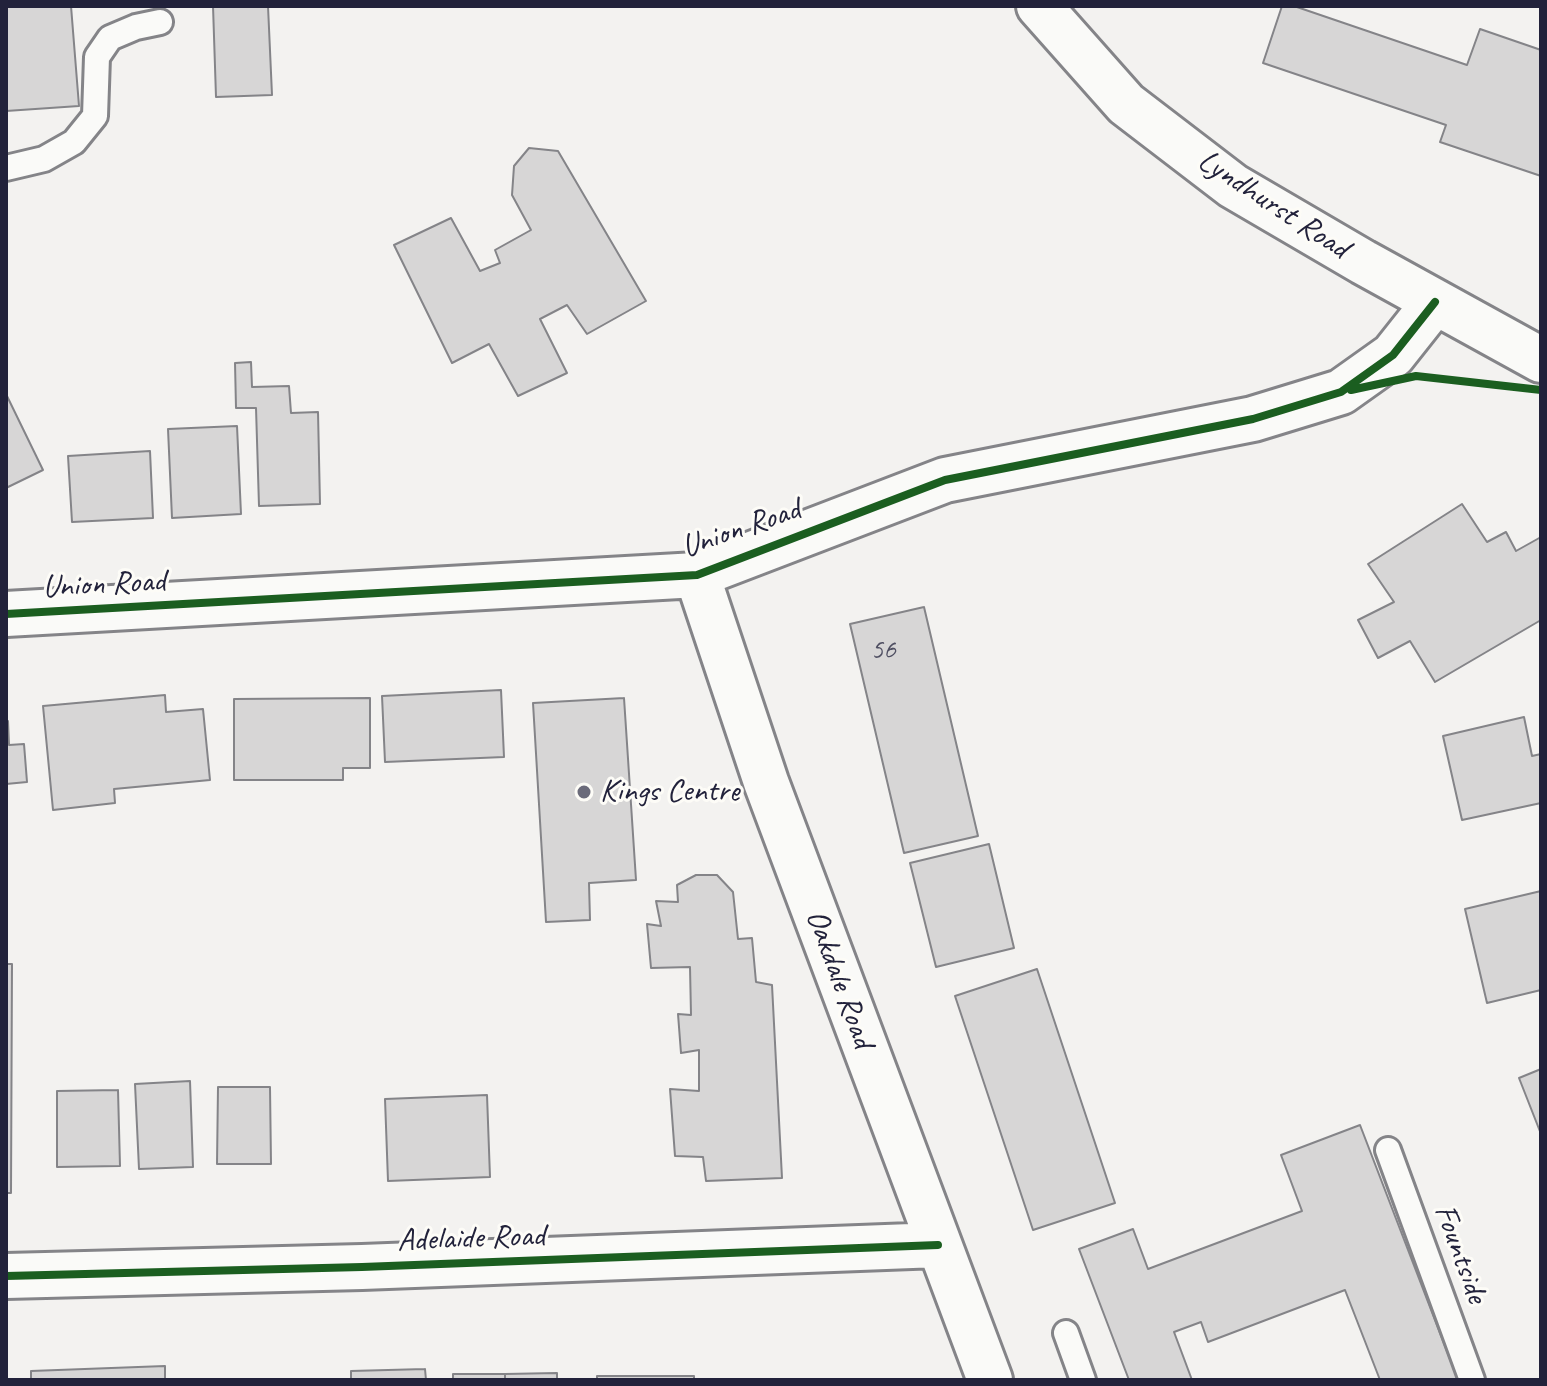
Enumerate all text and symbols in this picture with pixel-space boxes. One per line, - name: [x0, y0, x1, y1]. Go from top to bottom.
- street label: Lyndhurst Road: [1190, 142, 1356, 268]
- street label: Union Road: [677, 491, 805, 567]
- street label: Union Road: [42, 563, 166, 607]
- house number: 56: [870, 634, 896, 668]
- place label: Kings Centre: [600, 773, 739, 811]
- marker: Kings Centre: [575, 783, 593, 801]
- street label: Oakdale Road: [796, 905, 882, 1053]
- street label: Fountside: [1425, 1200, 1495, 1308]
- street label: Adelaide Road: [397, 1217, 545, 1261]

